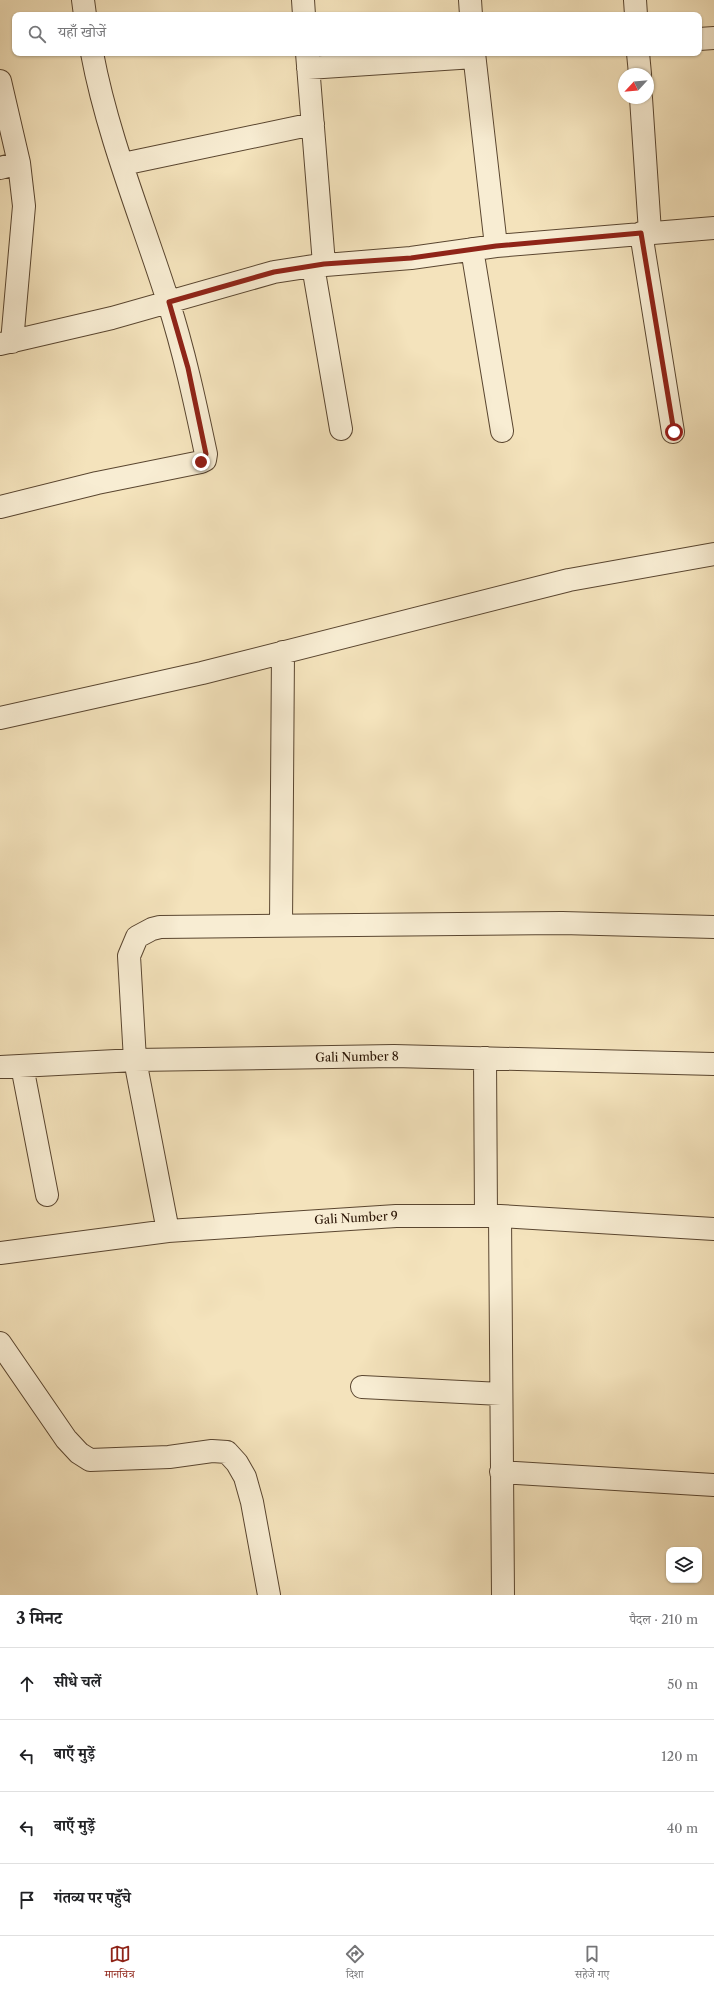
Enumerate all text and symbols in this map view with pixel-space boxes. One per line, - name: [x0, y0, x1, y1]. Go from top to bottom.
- search box: [12, 12, 702, 56]
- text: यहाँ खोजें: [58, 22, 106, 41]
- icon: search: [26, 23, 48, 45]
- north arrow: [618, 68, 654, 104]
- route start: [665, 423, 683, 441]
- route end: [192, 453, 210, 471]
- street label: Gali Number 8: [315, 1048, 399, 1065]
- street label: Gali Number 9: [314, 1208, 398, 1227]
- map controls: [666, 1547, 702, 1583]
- button: layers: [666, 1547, 702, 1583]
- text: 3 मिनट: [16, 1608, 62, 1628]
- text: पैदल · 210 m: [629, 1611, 698, 1627]
- text: सीधे चलें: [54, 1672, 101, 1691]
- icon: ahead: [16, 1673, 38, 1695]
- text: 50 m: [667, 1676, 698, 1692]
- text: बाएँ मुड़ें: [54, 1744, 95, 1763]
- icon: left: [16, 1745, 38, 1767]
- text: 120 m: [661, 1748, 698, 1764]
- text: बाएँ मुड़ें: [54, 1816, 95, 1835]
- icon: left: [16, 1817, 38, 1839]
- text: 40 m: [667, 1820, 698, 1836]
- text: गंतव्य पर पहुँचे: [54, 1888, 131, 1907]
- icon: arrive: [16, 1889, 38, 1911]
- tab: मानचित्र: [105, 1943, 134, 1985]
- tab: दिशा: [344, 1943, 366, 1985]
- tab: सहेजे गए: [575, 1943, 609, 1985]

